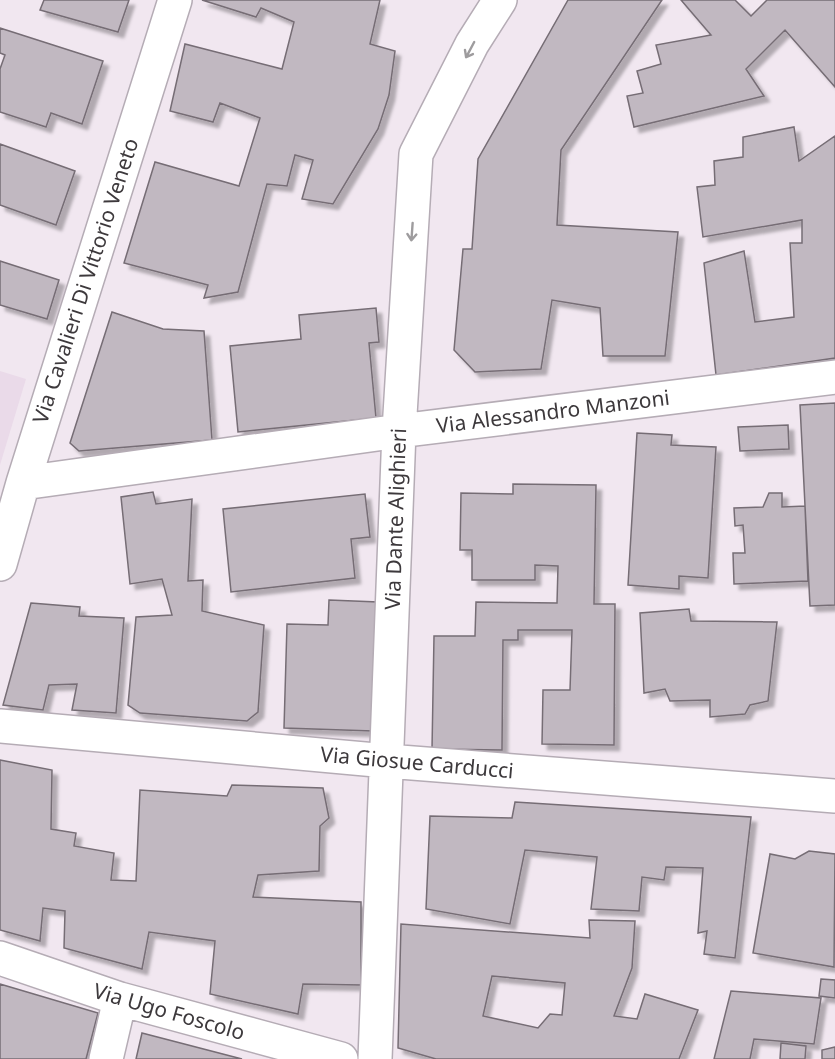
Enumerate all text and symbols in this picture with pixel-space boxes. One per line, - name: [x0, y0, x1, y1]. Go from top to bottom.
- one-way arrow: [463, 41, 475, 59]
- street label: Via Cavalieri Di Vittorio Veneto: [26, 134, 144, 427]
- one-way arrow: [406, 222, 417, 242]
- street label: Via Alessandro Manzoni: [435, 383, 671, 439]
- street label: Via Dante Alighieri: [378, 428, 412, 610]
- street label: Via Giosue Carducci: [319, 740, 515, 784]
- street label: Via Ugo Foscolo: [90, 976, 248, 1046]

